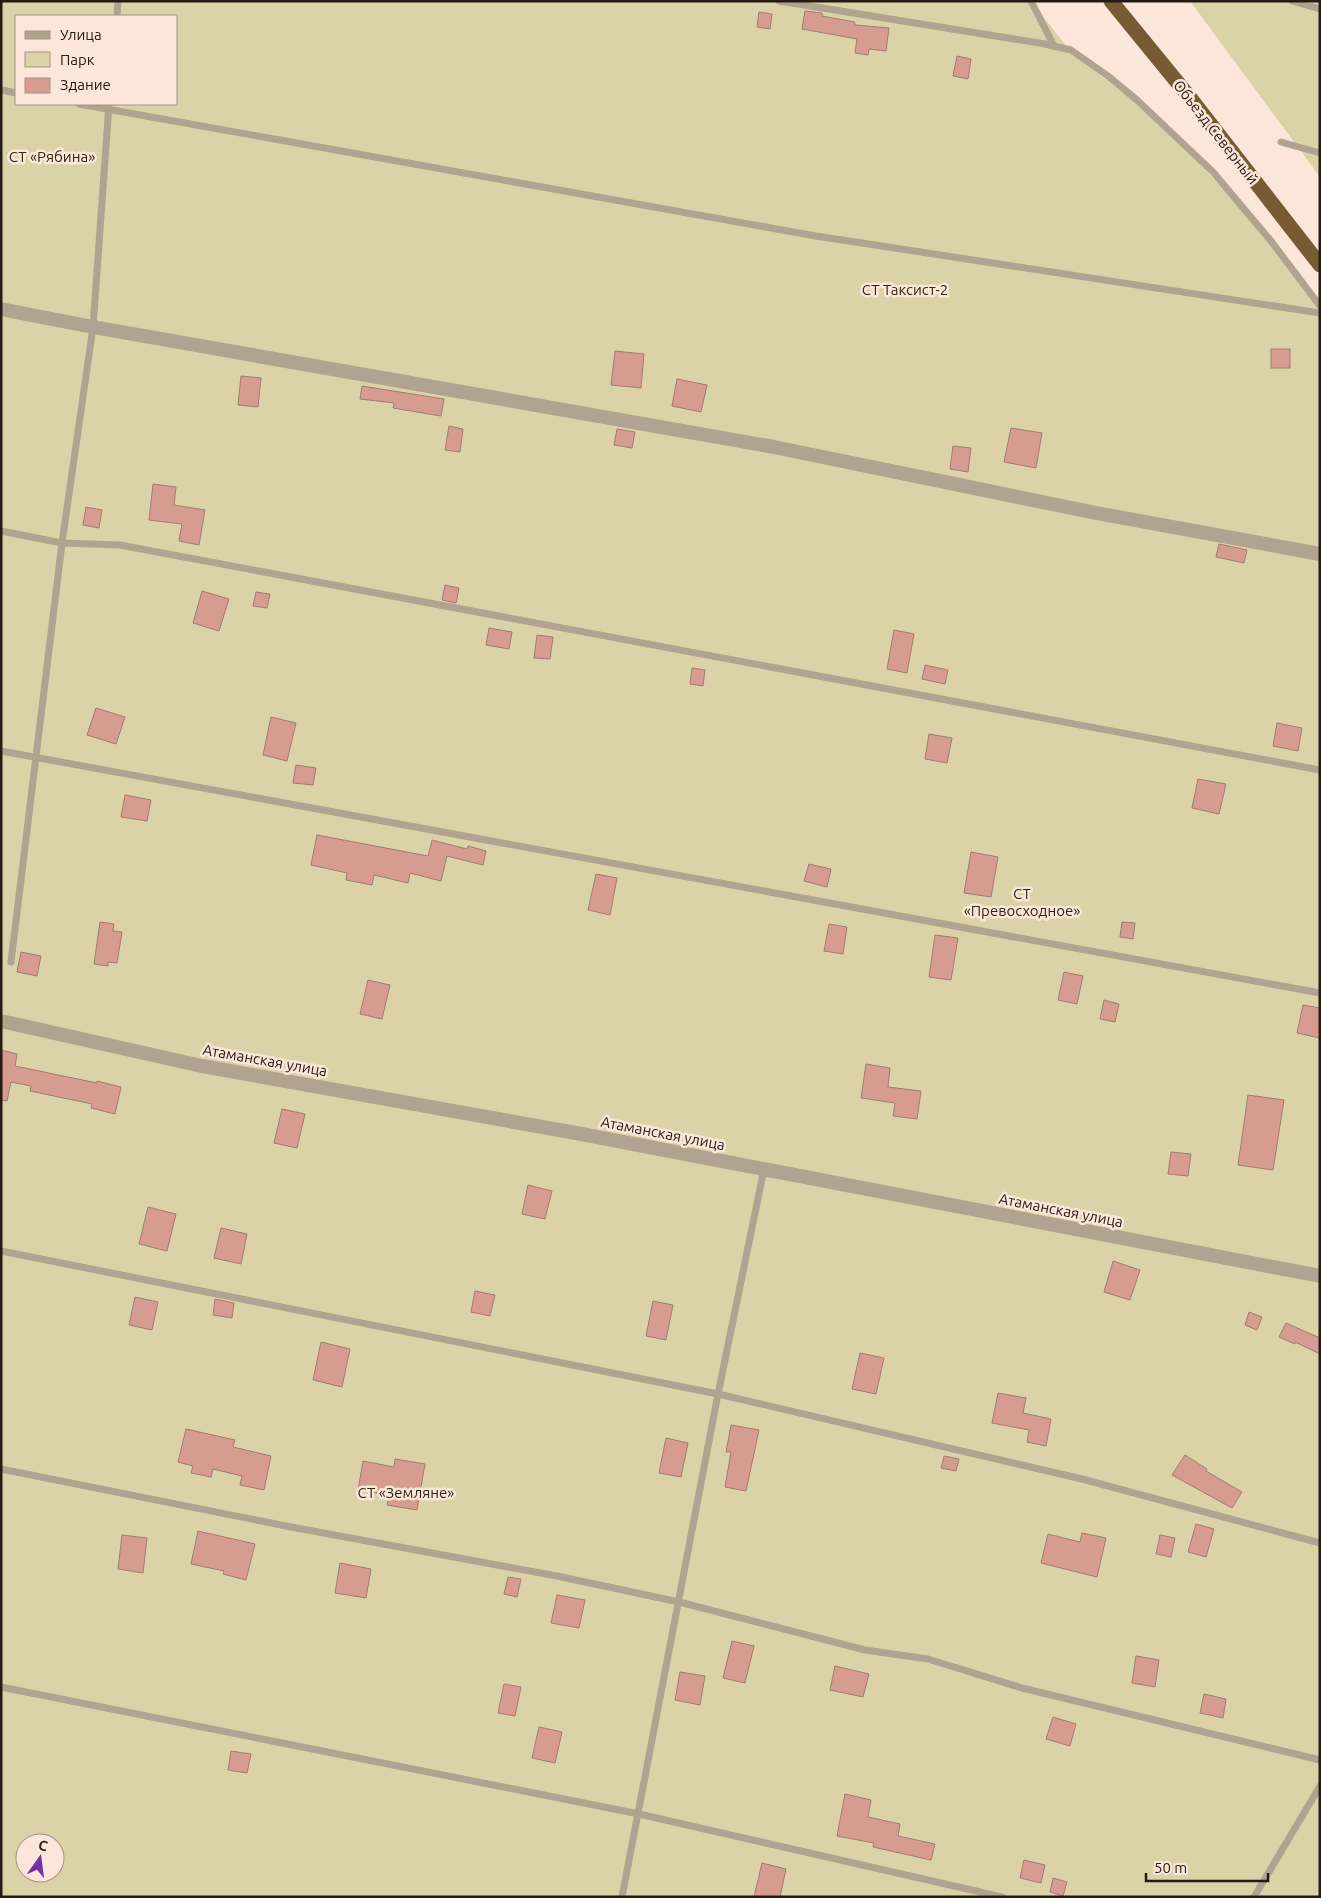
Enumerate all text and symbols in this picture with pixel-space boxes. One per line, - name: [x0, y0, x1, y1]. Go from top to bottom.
- legend: [15, 15, 178, 105]
- text: Улица: [60, 26, 102, 43]
- text: Парк: [60, 51, 95, 68]
- text: Здание: [60, 76, 111, 93]
- street label: Обьезд Северный: [1170, 77, 1262, 187]
- park label: СТ «Рябина»: [9, 148, 95, 165]
- park label: СТ Таксист-2: [862, 281, 948, 298]
- park label: СТ «Превосходное»: [964, 885, 1080, 919]
- street label: Атаманская улица: [201, 1041, 329, 1079]
- street label: Атаманская улица: [600, 1113, 726, 1153]
- street label: Атаманская улица: [998, 1190, 1124, 1230]
- park label: СТ «Земляне»: [358, 1484, 454, 1501]
- north arrow: [15, 1833, 65, 1883]
- text: С: [37, 1837, 49, 1854]
- scale bar: [1146, 1850, 1268, 1882]
- text: 50 m: [1154, 1859, 1187, 1876]

